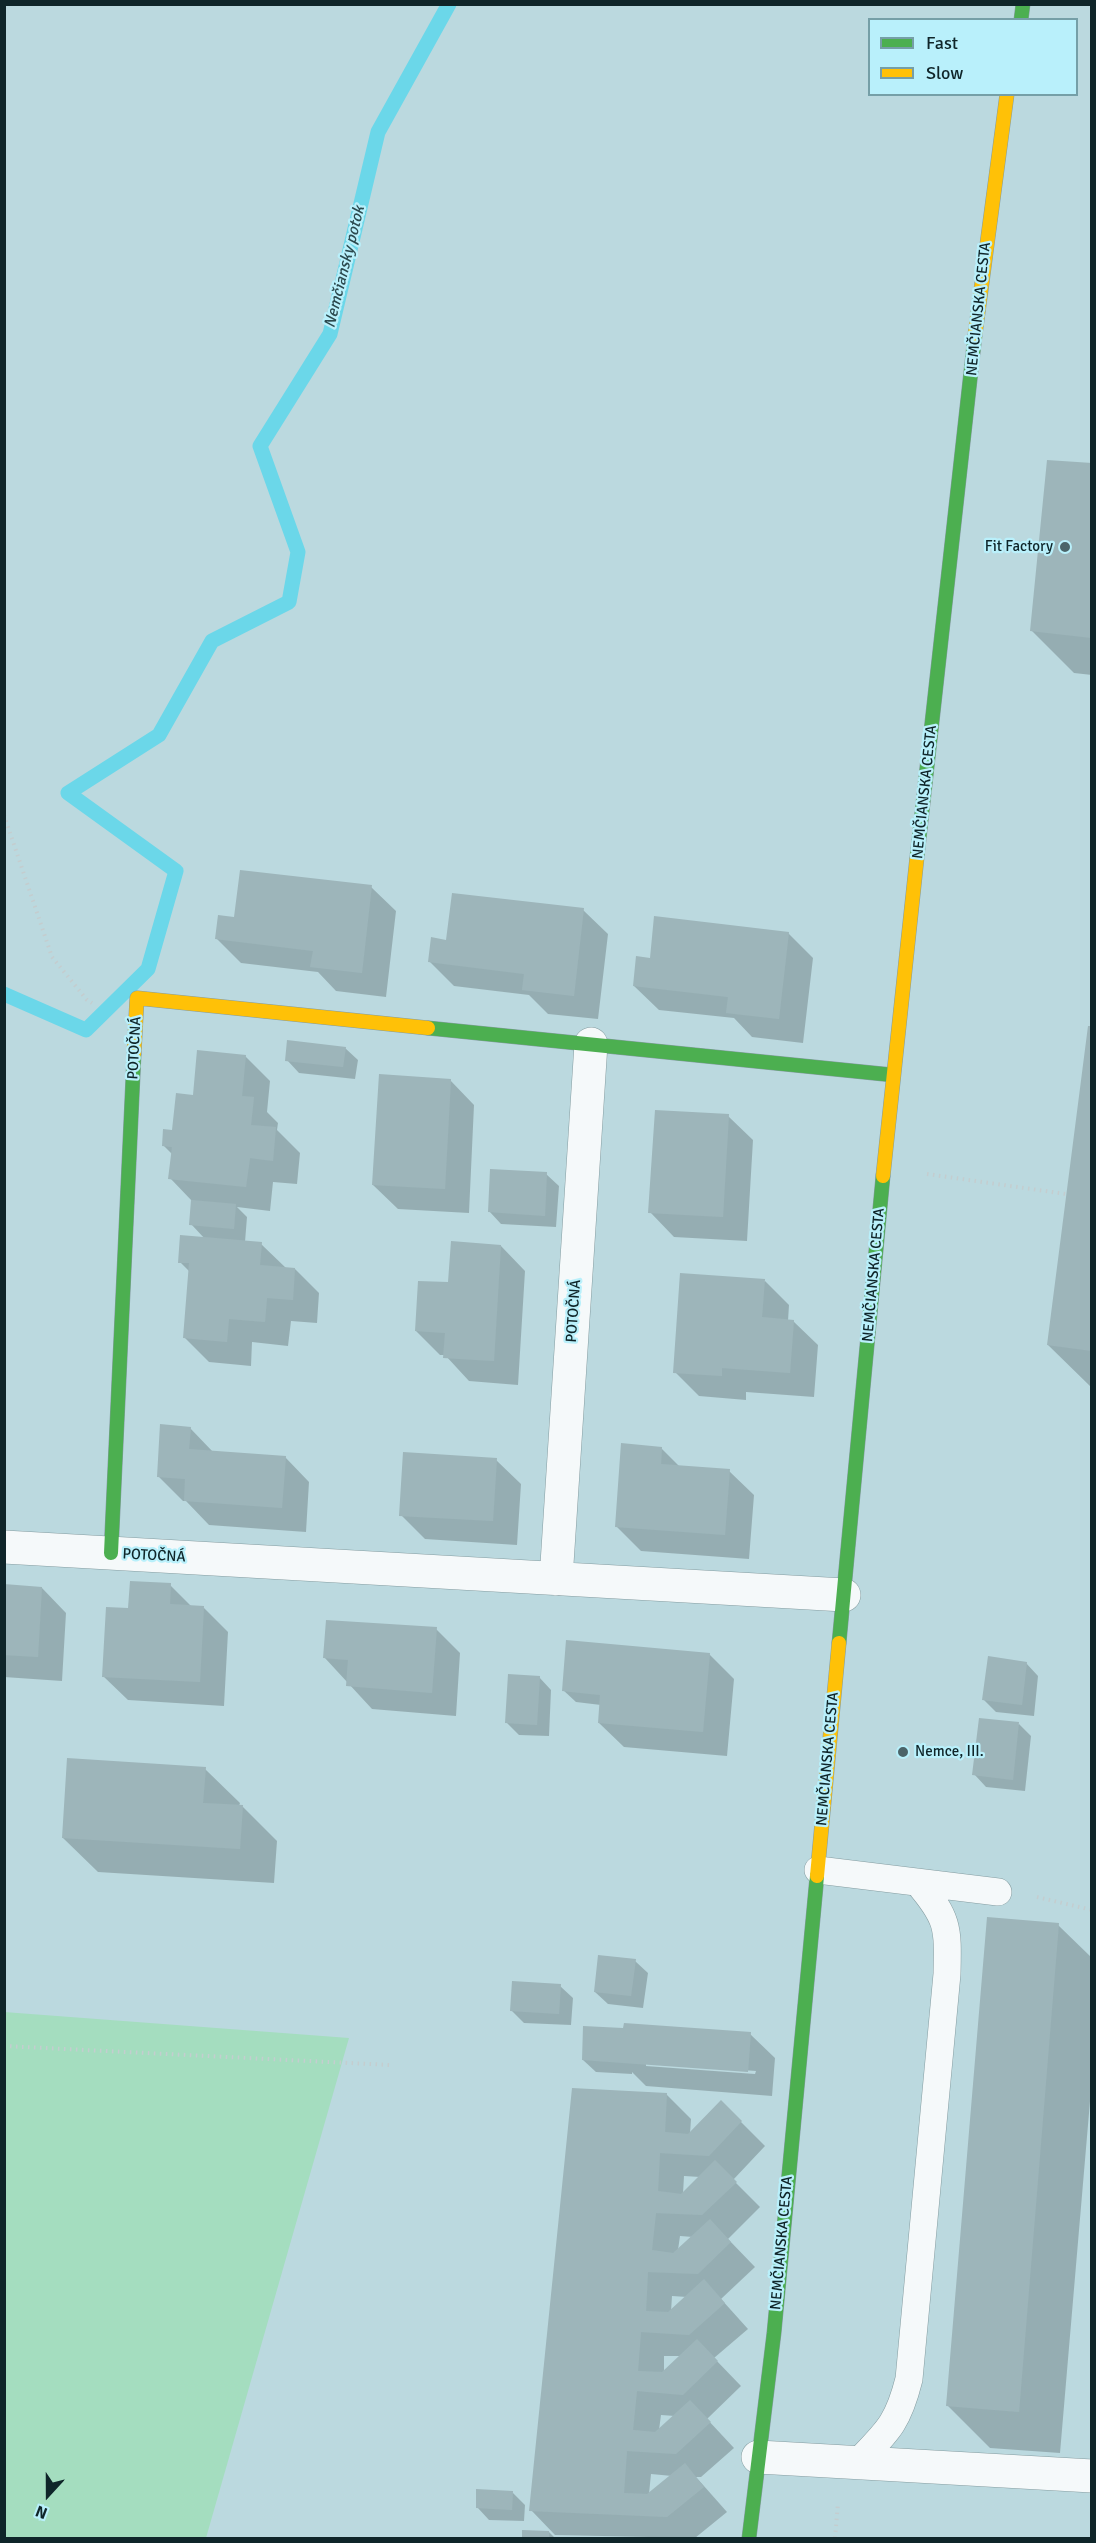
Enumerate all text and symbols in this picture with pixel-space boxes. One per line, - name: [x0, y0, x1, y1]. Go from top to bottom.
- legend: [868, 18, 1078, 96]
- text: Fast: [926, 32, 958, 54]
- text: Slow: [926, 62, 963, 84]
- water label: Nemčiansky potok: [321, 204, 369, 330]
- street label: NEMČIANSKA CESTA: [963, 241, 995, 377]
- place label: Fit Factory: [985, 538, 1053, 556]
- marker: Fit Factory: [1058, 540, 1072, 554]
- street label: NEMČIANSKA CESTA: [909, 724, 941, 860]
- street label: POTOČNÁ: [124, 1016, 146, 1080]
- street label: NEMČIANSKA CESTA: [859, 1207, 889, 1343]
- street label: POTOČNÁ: [563, 1279, 585, 1343]
- street label: POTOČNÁ: [122, 1545, 186, 1567]
- street label: NEMČIANSKA CESTA: [813, 1691, 843, 1827]
- place label: Nemce, III.: [915, 1743, 984, 1761]
- marker: Nemce, III.: [896, 1745, 910, 1759]
- street label: NEMČIANSKA CESTA: [767, 2175, 797, 2311]
- north arrow: [18, 2465, 78, 2525]
- text: N: [33, 2500, 50, 2523]

